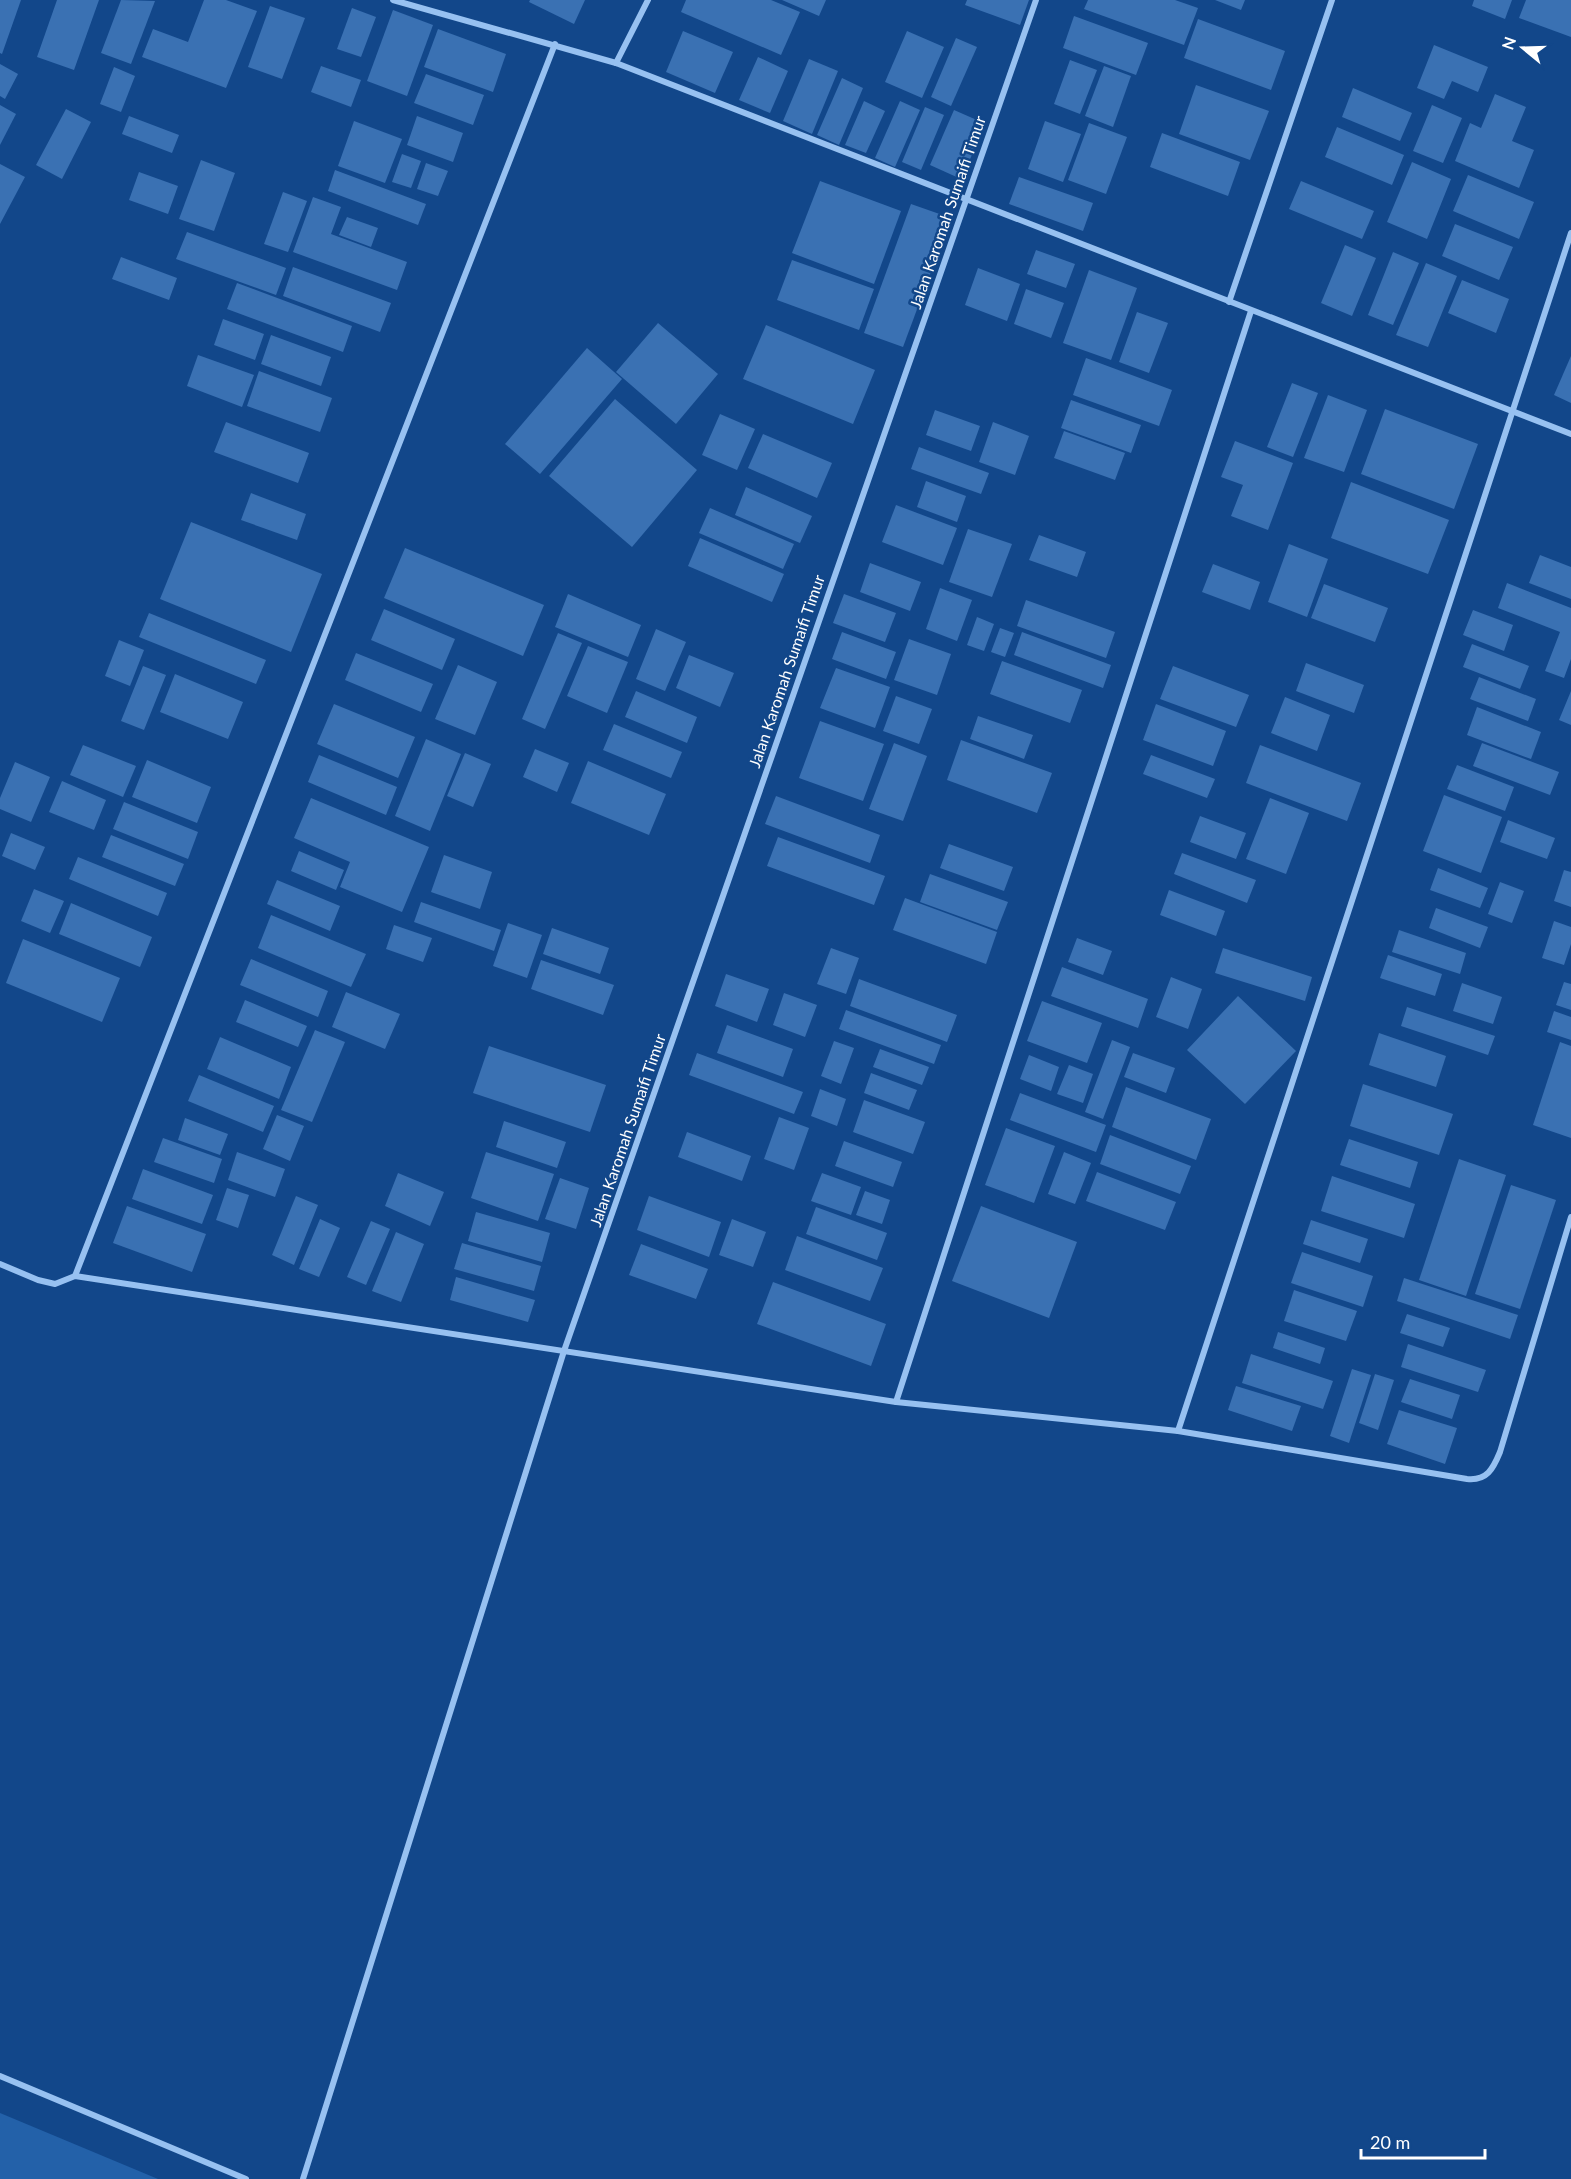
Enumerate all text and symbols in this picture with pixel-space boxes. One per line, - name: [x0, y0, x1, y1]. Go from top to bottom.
- north arrow: [1493, 18, 1553, 78]
- text: N: [1497, 34, 1519, 52]
- street label: Jalan Karomah Sumaifi Timur: [905, 113, 989, 311]
- street label: Jalan Karomah Sumaifi Timur: [744, 572, 828, 770]
- street label: Jalan Karomah Sumaifi Timur: [585, 1031, 669, 1229]
- scale bar: [1361, 2122, 1486, 2160]
- text: 20 m: [1370, 2131, 1410, 2153]

